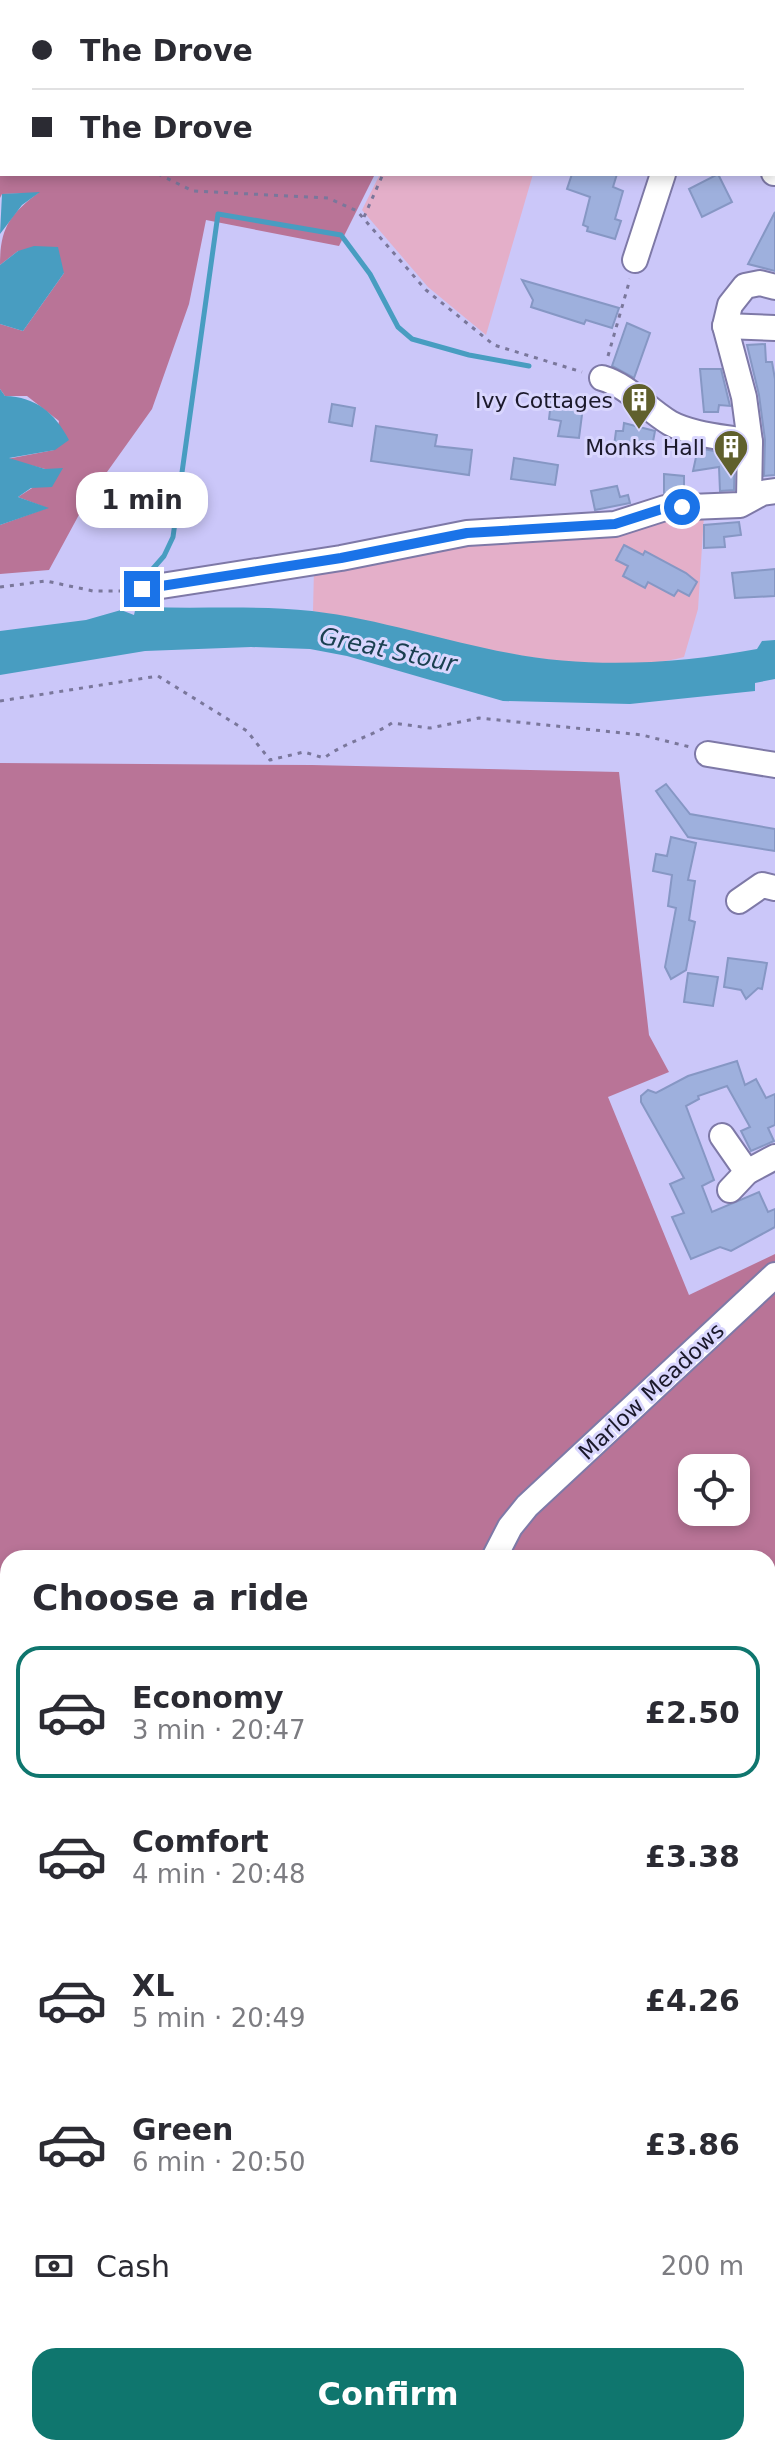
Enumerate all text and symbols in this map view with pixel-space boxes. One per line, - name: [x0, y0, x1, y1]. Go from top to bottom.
- text: The Drove: [80, 33, 253, 68]
- text: The Drove: [80, 110, 253, 145]
- building icon: Ivy Cottages: [620, 381, 658, 431]
- place label: Ivy Cottages: [475, 388, 613, 413]
- building icon: Monks Hall: [712, 428, 750, 478]
- place label: Monks Hall: [585, 435, 705, 460]
- callout: 1 min: [76, 473, 208, 529]
- text: 1 min: [101, 485, 183, 515]
- route start: [664, 489, 700, 525]
- route end: [124, 571, 160, 607]
- water label: Great Stour: [317, 622, 461, 679]
- street label: Marlow Meadows: [574, 1318, 729, 1465]
- map controls: [678, 1454, 750, 1526]
- button: locate: [678, 1454, 750, 1526]
- text: Choose a ride: [32, 1577, 309, 1618]
- icon: car: [36, 1676, 108, 1748]
- text: Economy: [132, 1680, 284, 1715]
- text: £2.50: [645, 1695, 740, 1730]
- text: 3 min · 20:47: [132, 1715, 306, 1745]
- icon: car: [36, 1820, 108, 1892]
- text: Comfort: [132, 1824, 269, 1859]
- text: £3.38: [645, 1839, 740, 1874]
- text: 4 min · 20:48: [132, 1859, 306, 1889]
- icon: car: [36, 1964, 108, 2036]
- text: XL: [132, 1968, 174, 2003]
- text: £4.26: [645, 1983, 740, 2018]
- text: 5 min · 20:49: [132, 2003, 306, 2033]
- icon: car: [36, 2108, 108, 2180]
- text: Green: [132, 2112, 233, 2147]
- text: £3.86: [645, 2127, 740, 2162]
- text: 6 min · 20:50: [132, 2147, 306, 2177]
- icon: cash: [32, 2244, 76, 2288]
- text: Cash: [96, 2249, 170, 2284]
- text: 200 m: [661, 2251, 744, 2281]
- button: Confirm: [32, 2348, 744, 2440]

